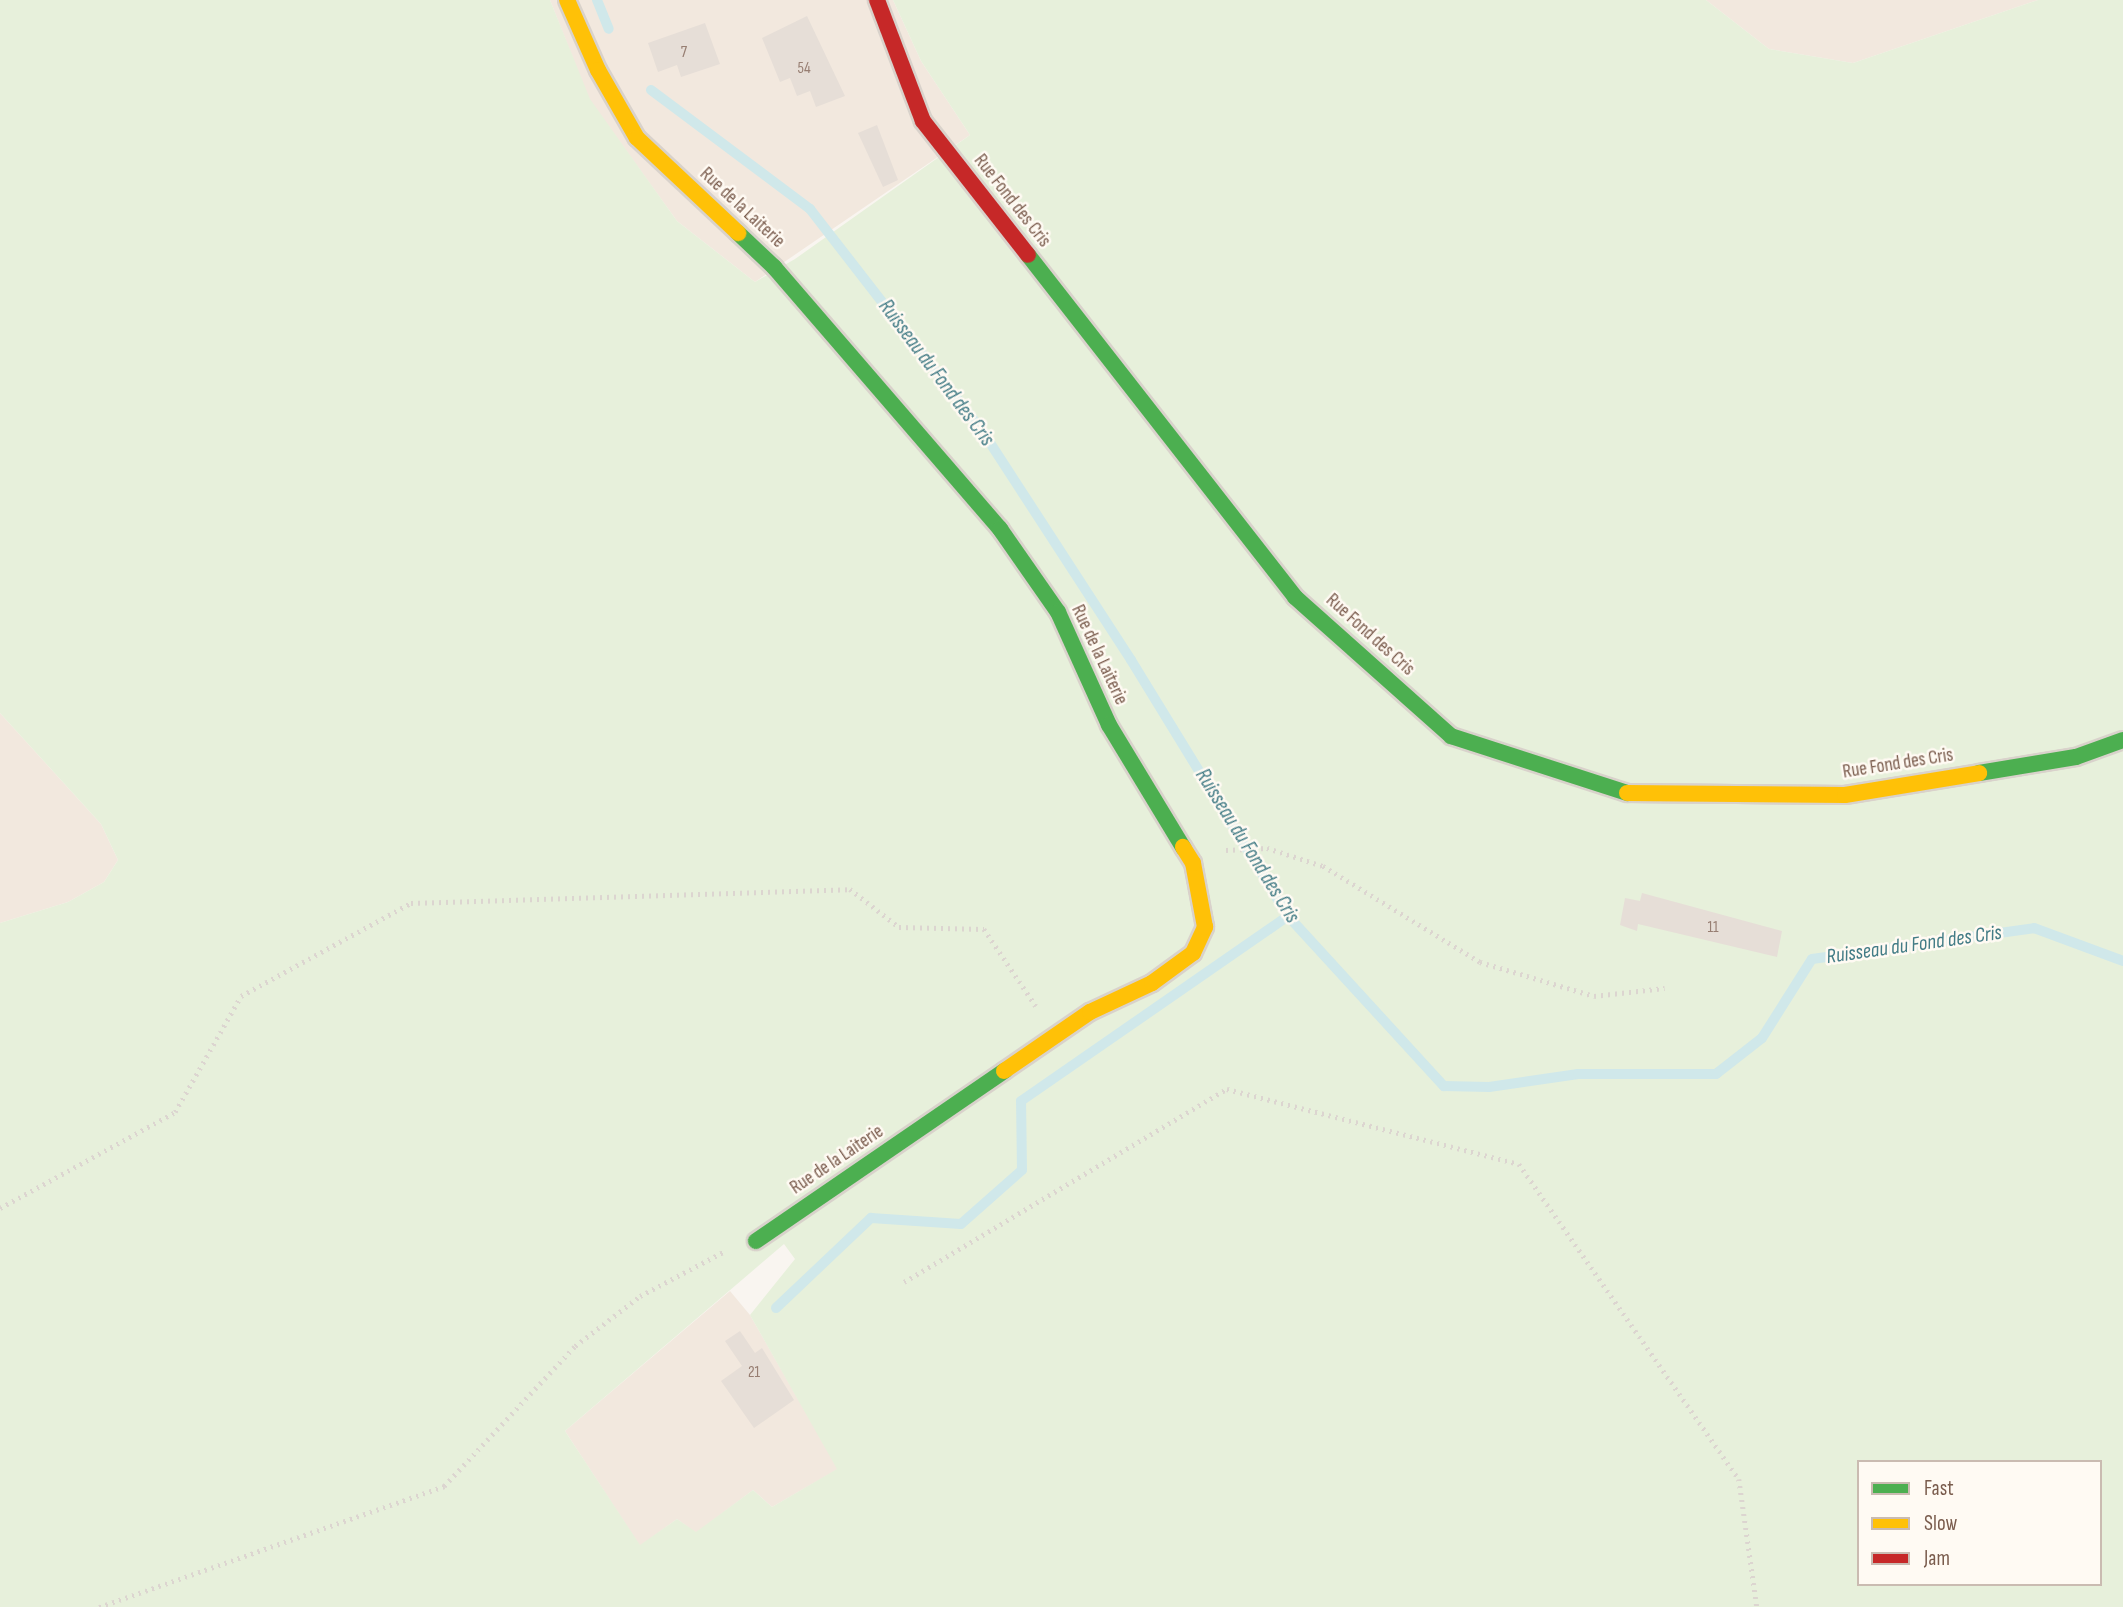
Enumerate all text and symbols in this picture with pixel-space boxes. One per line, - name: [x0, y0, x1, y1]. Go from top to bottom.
- house number: 7: [681, 43, 687, 63]
- house number: 54: [797, 59, 811, 79]
- street label: Rue Fond des Cris: [969, 150, 1055, 252]
- street label: Rue de la Laiterie: [695, 163, 789, 253]
- water label: Ruisseau du Fond des Cris: [873, 295, 999, 451]
- street label: Rue Fond des Cris: [1321, 589, 1419, 681]
- street label: Rue de la Laiterie: [1066, 601, 1132, 709]
- street label: Rue Fond des Cris: [1841, 744, 1955, 784]
- water label: Ruisseau du Fond des Cris: [1189, 764, 1305, 928]
- house number: 11: [1707, 918, 1719, 938]
- water label: Ruisseau du Fond des Cris: [1825, 920, 2003, 970]
- street label: Rue de la Laiterie: [786, 1120, 888, 1200]
- house number: 21: [748, 1363, 760, 1383]
- legend: [1857, 1460, 2102, 1586]
- text: Fast: [1924, 1476, 1954, 1501]
- text: Slow: [1924, 1511, 1957, 1536]
- text: Jam: [1924, 1546, 1950, 1571]

